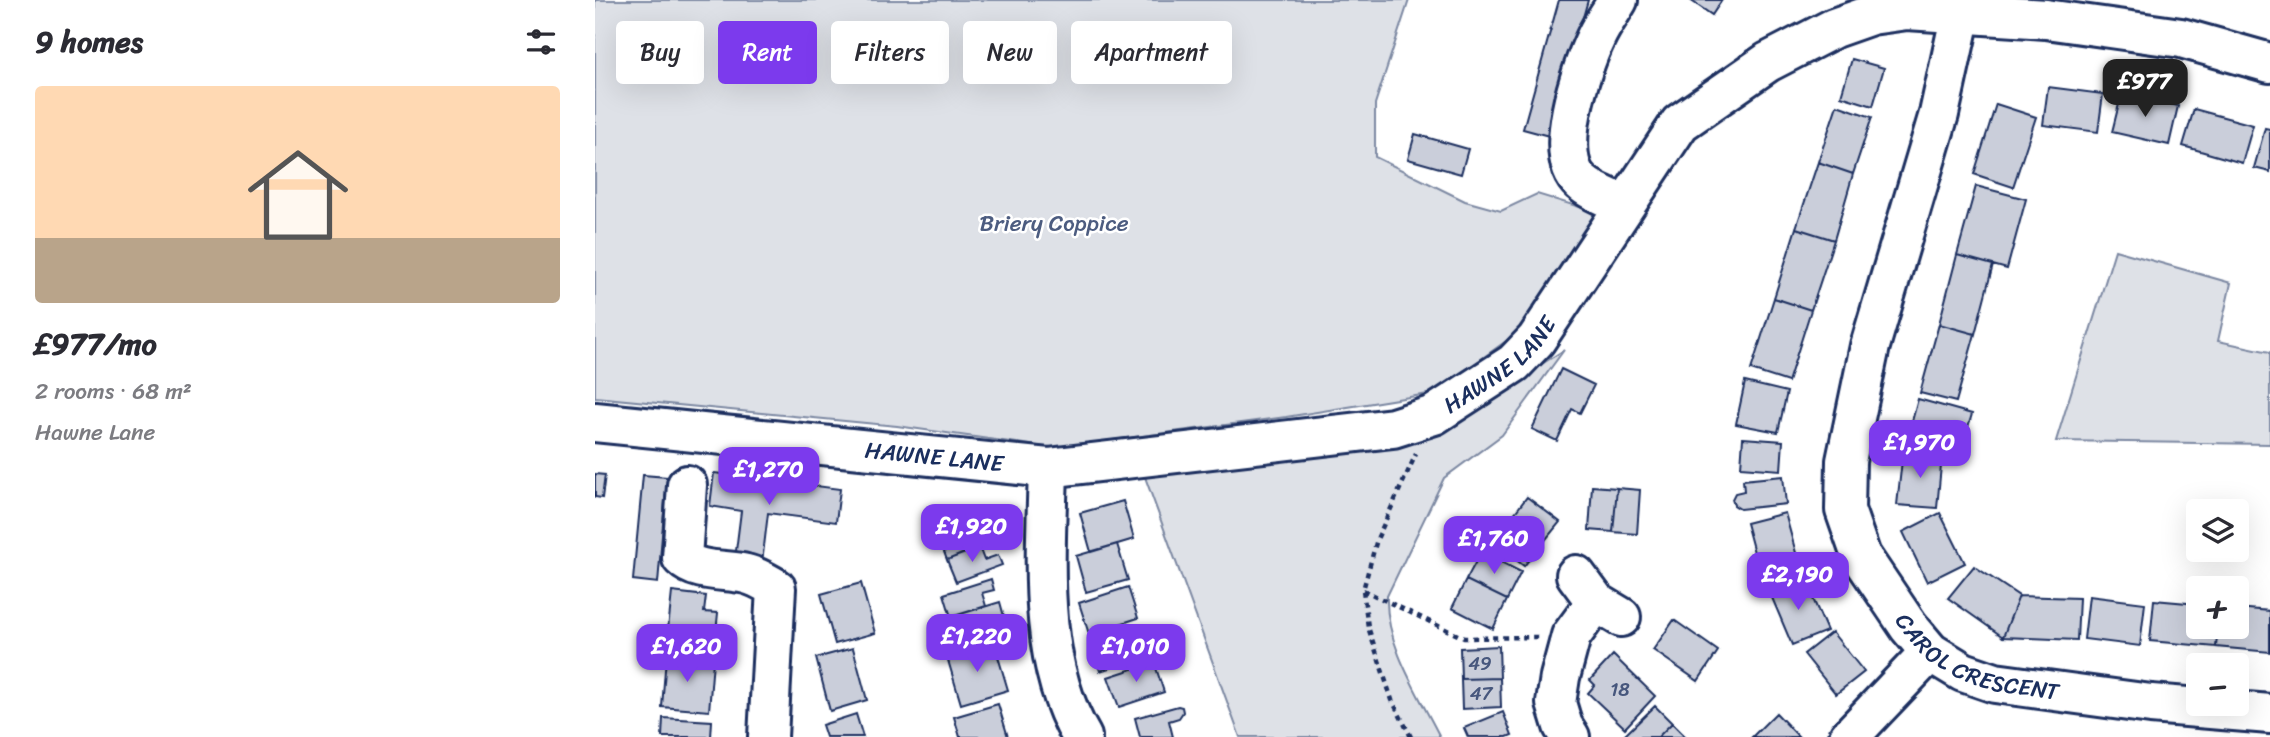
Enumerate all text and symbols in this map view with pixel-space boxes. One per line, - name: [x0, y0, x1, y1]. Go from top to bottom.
- text: 9 homes: [35, 15, 143, 69]
- chip: Buy: [616, 21, 704, 84]
- chip: Rent: [718, 21, 817, 84]
- chip: Filters: [831, 21, 949, 84]
- chip: New: [963, 21, 1057, 84]
- chip: Apartment: [1071, 21, 1232, 84]
- icon: filters: [522, 23, 560, 61]
- pin: £977: [2104, 60, 2186, 119]
- text: £977: [2119, 61, 2171, 102]
- icon: home: [235, 132, 361, 258]
- park label: Briery Coppice: [980, 203, 1129, 244]
- street label: HAWNE LANE: [1434, 306, 1568, 425]
- text: £977/mo: [35, 317, 157, 371]
- text: 2 rooms · 68 m²: [35, 371, 192, 412]
- text: Hawne Lane: [35, 412, 155, 453]
- pin: £1,970: [1863, 420, 1977, 480]
- text: £1,970: [1885, 422, 1955, 463]
- street label: HAWNE LANE: [863, 429, 1007, 484]
- pin: £1,270: [712, 448, 826, 507]
- text: £1,270: [734, 449, 804, 490]
- map controls: [2186, 499, 2249, 716]
- button: layers: [2186, 499, 2249, 562]
- pin: £1,920: [915, 504, 1029, 564]
- text: £1,920: [937, 506, 1007, 547]
- pin: £1,760: [1437, 516, 1551, 576]
- text: £1,760: [1460, 518, 1528, 559]
- pin: £2,190: [1741, 552, 1855, 612]
- text: £2,190: [1763, 554, 1833, 595]
- button: +: [2186, 576, 2249, 639]
- street label: CAROL CRESCENT: [1884, 604, 2063, 712]
- pin: £1,220: [920, 614, 1034, 674]
- text: £1,220: [942, 616, 1012, 657]
- pin: £1,620: [630, 624, 744, 684]
- pin: £1,010: [1079, 624, 1193, 684]
- text: £1,620: [652, 626, 722, 667]
- text: £1,010: [1102, 626, 1170, 667]
- house number: 49: [1468, 647, 1492, 680]
- button: −: [2186, 653, 2249, 716]
- house number: 18: [1610, 673, 1630, 706]
- house number: 47: [1470, 677, 1494, 710]

